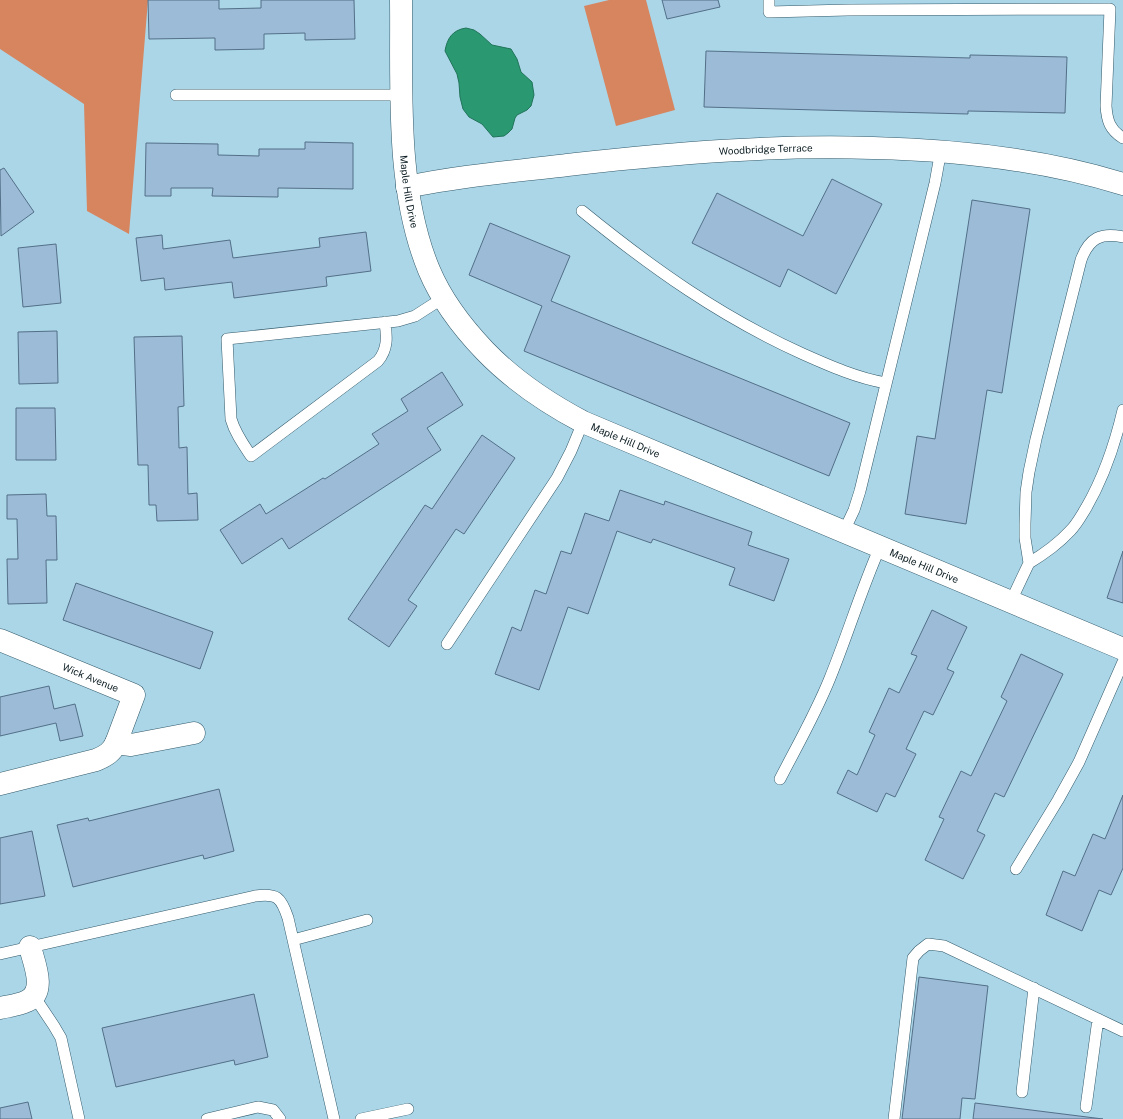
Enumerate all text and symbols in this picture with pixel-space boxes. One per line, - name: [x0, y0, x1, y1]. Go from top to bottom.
- street label: Woodbridge Terrace: [718, 141, 813, 157]
- street label: Maple Hill Drive: [398, 155, 421, 230]
- street label: Maple Hill Drive: [589, 420, 662, 460]
- street label: Maple Hill Drive: [888, 546, 961, 585]
- street label: Wick Avenue: [61, 660, 121, 694]

